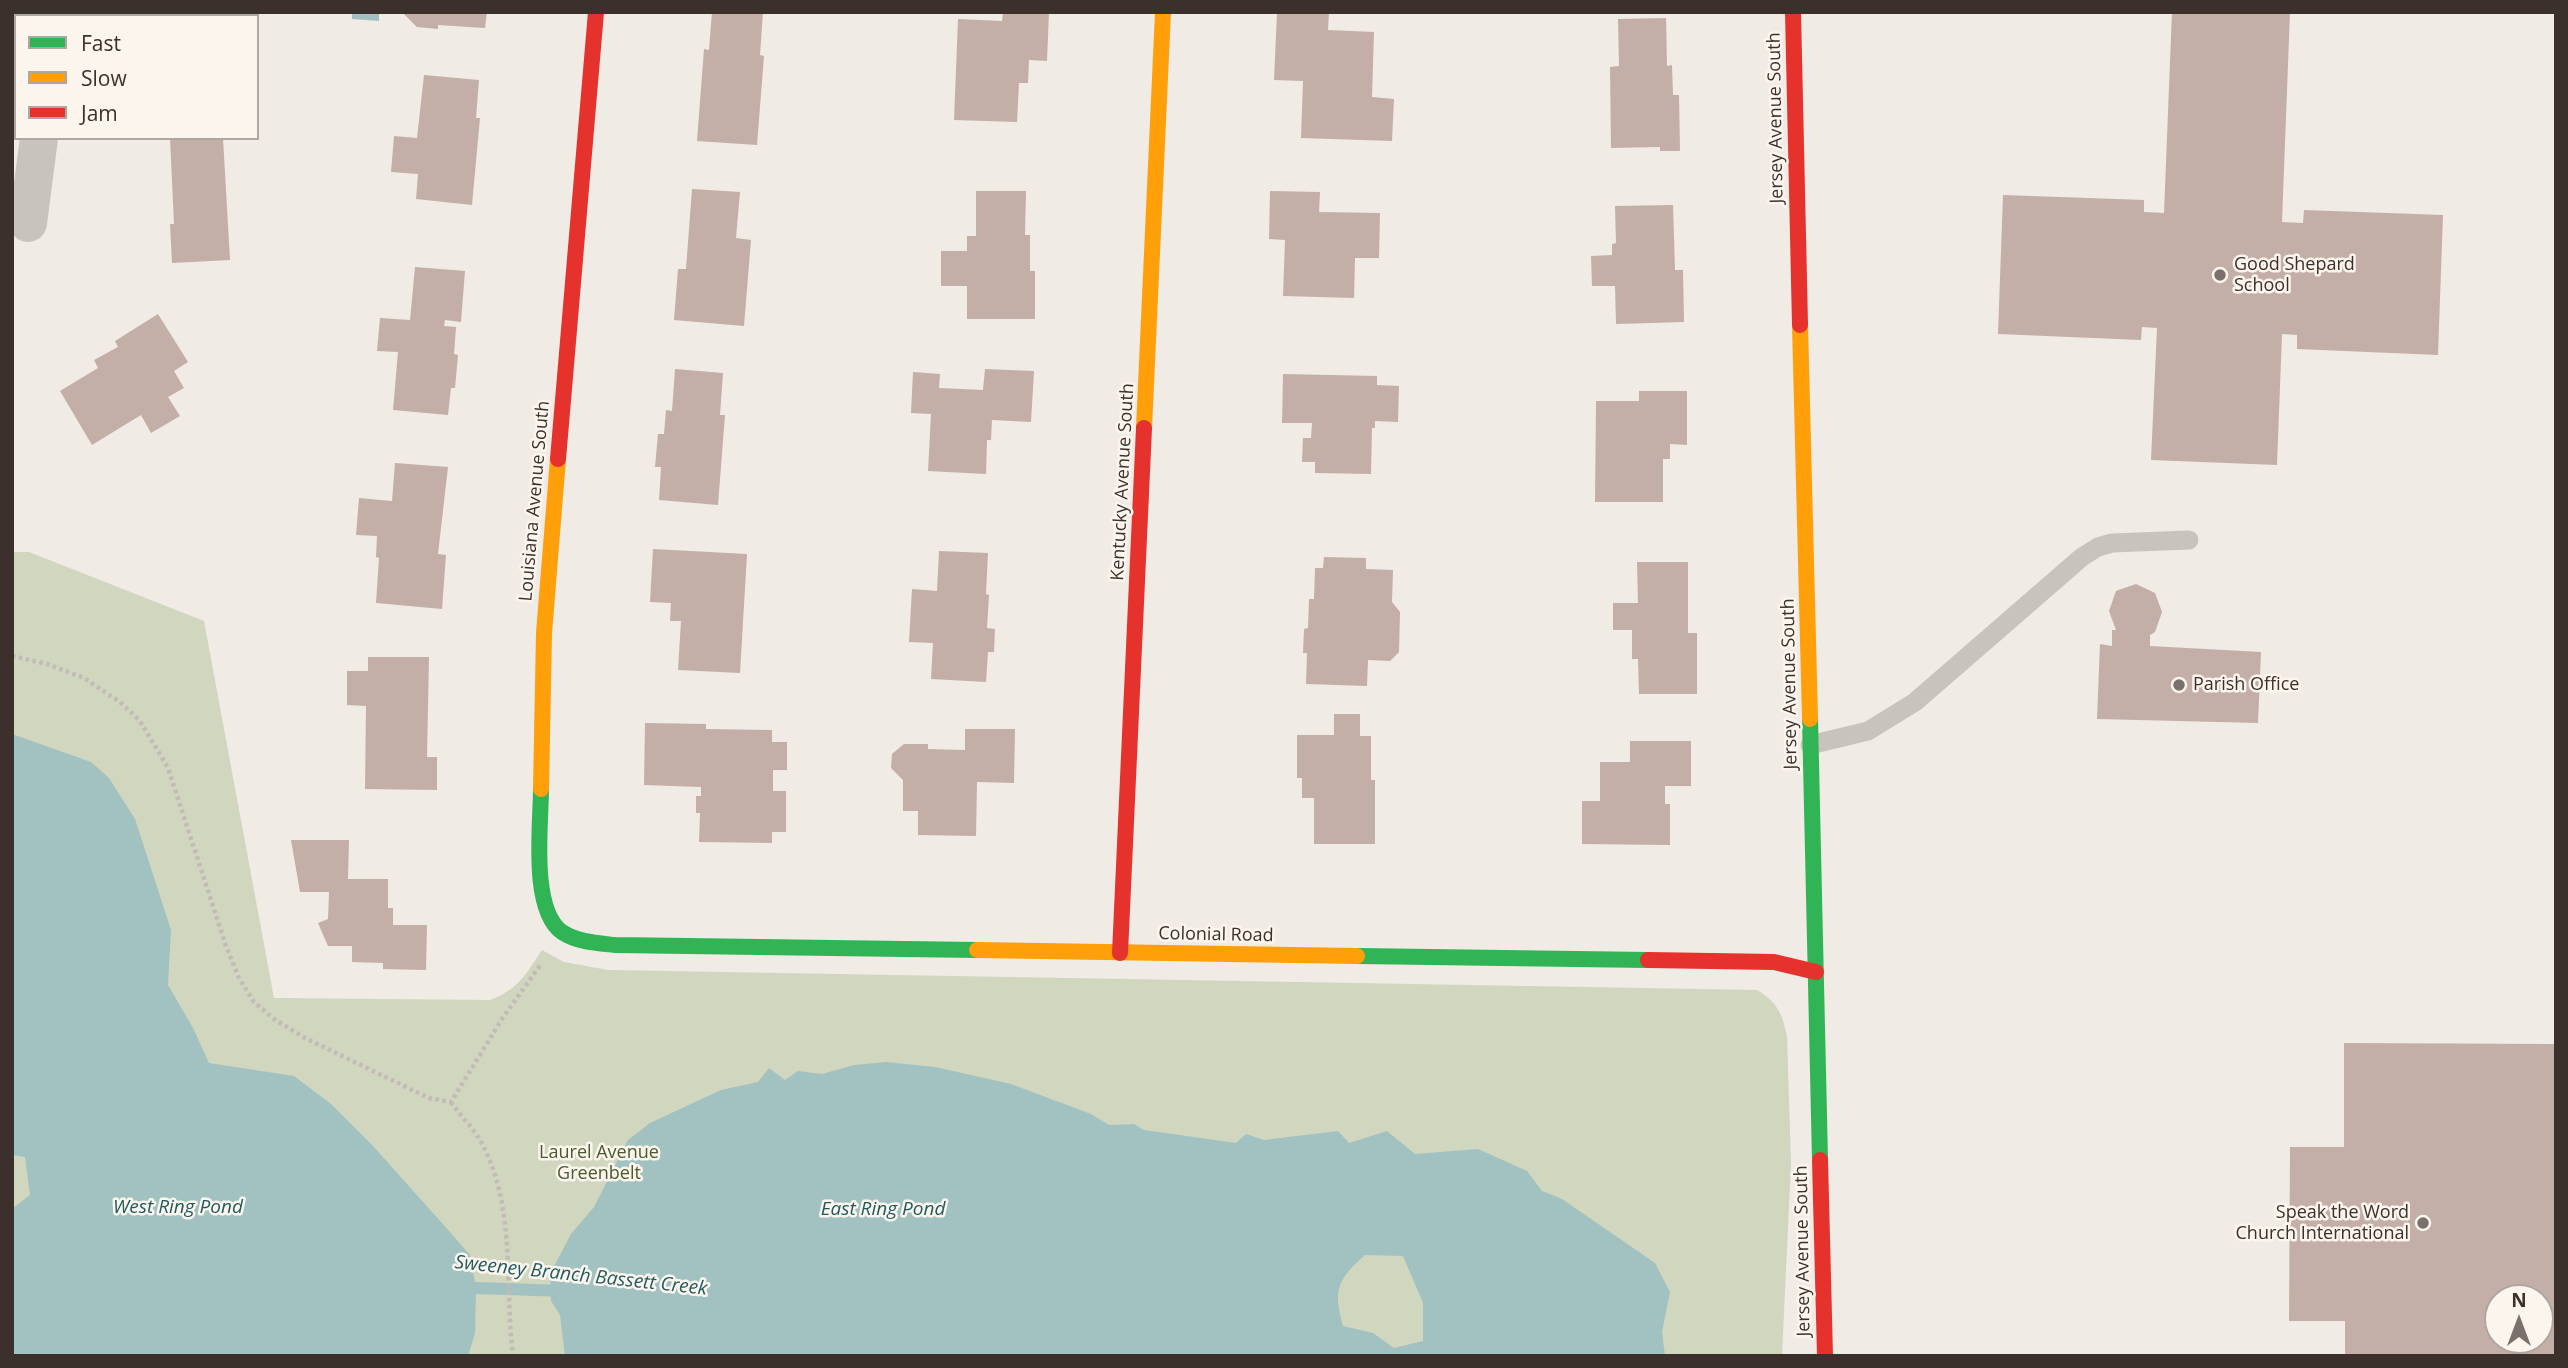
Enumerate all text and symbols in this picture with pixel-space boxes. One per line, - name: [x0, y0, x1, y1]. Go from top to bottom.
- legend: [14, 14, 259, 140]
- text: Fast: [81, 29, 121, 57]
- street label: Jersey Avenue South: [1764, 32, 1788, 204]
- text: Slow: [81, 64, 127, 92]
- text: Jam: [81, 99, 118, 127]
- place label: Good Shepard School: [2234, 254, 2355, 296]
- marker: Good Shepard School: [2212, 267, 2228, 283]
- street label: Kentucky Avenue South: [1107, 383, 1139, 581]
- street label: Louisiana Avenue South: [515, 400, 555, 602]
- street label: Jersey Avenue South: [1778, 598, 1802, 770]
- place label: Parish Office: [2193, 674, 2299, 696]
- marker: Parish Office: [2171, 677, 2187, 693]
- street label: Colonial Road: [1158, 923, 1274, 947]
- park label: Laurel Avenue Greenbelt: [539, 1142, 659, 1184]
- street label: Jersey Avenue South: [1791, 1165, 1815, 1337]
- water label: West Ring Pond: [113, 1197, 243, 1219]
- water label: East Ring Pond: [821, 1199, 945, 1221]
- place label: Speak the Word Church International: [2236, 1202, 2409, 1244]
- marker: Speak the Word Church International: [2415, 1215, 2431, 1231]
- water label: Sweeney Branch Bassett Creek: [454, 1251, 708, 1301]
- north arrow: [2484, 1284, 2554, 1354]
- text: N: [2511, 1287, 2527, 1313]

